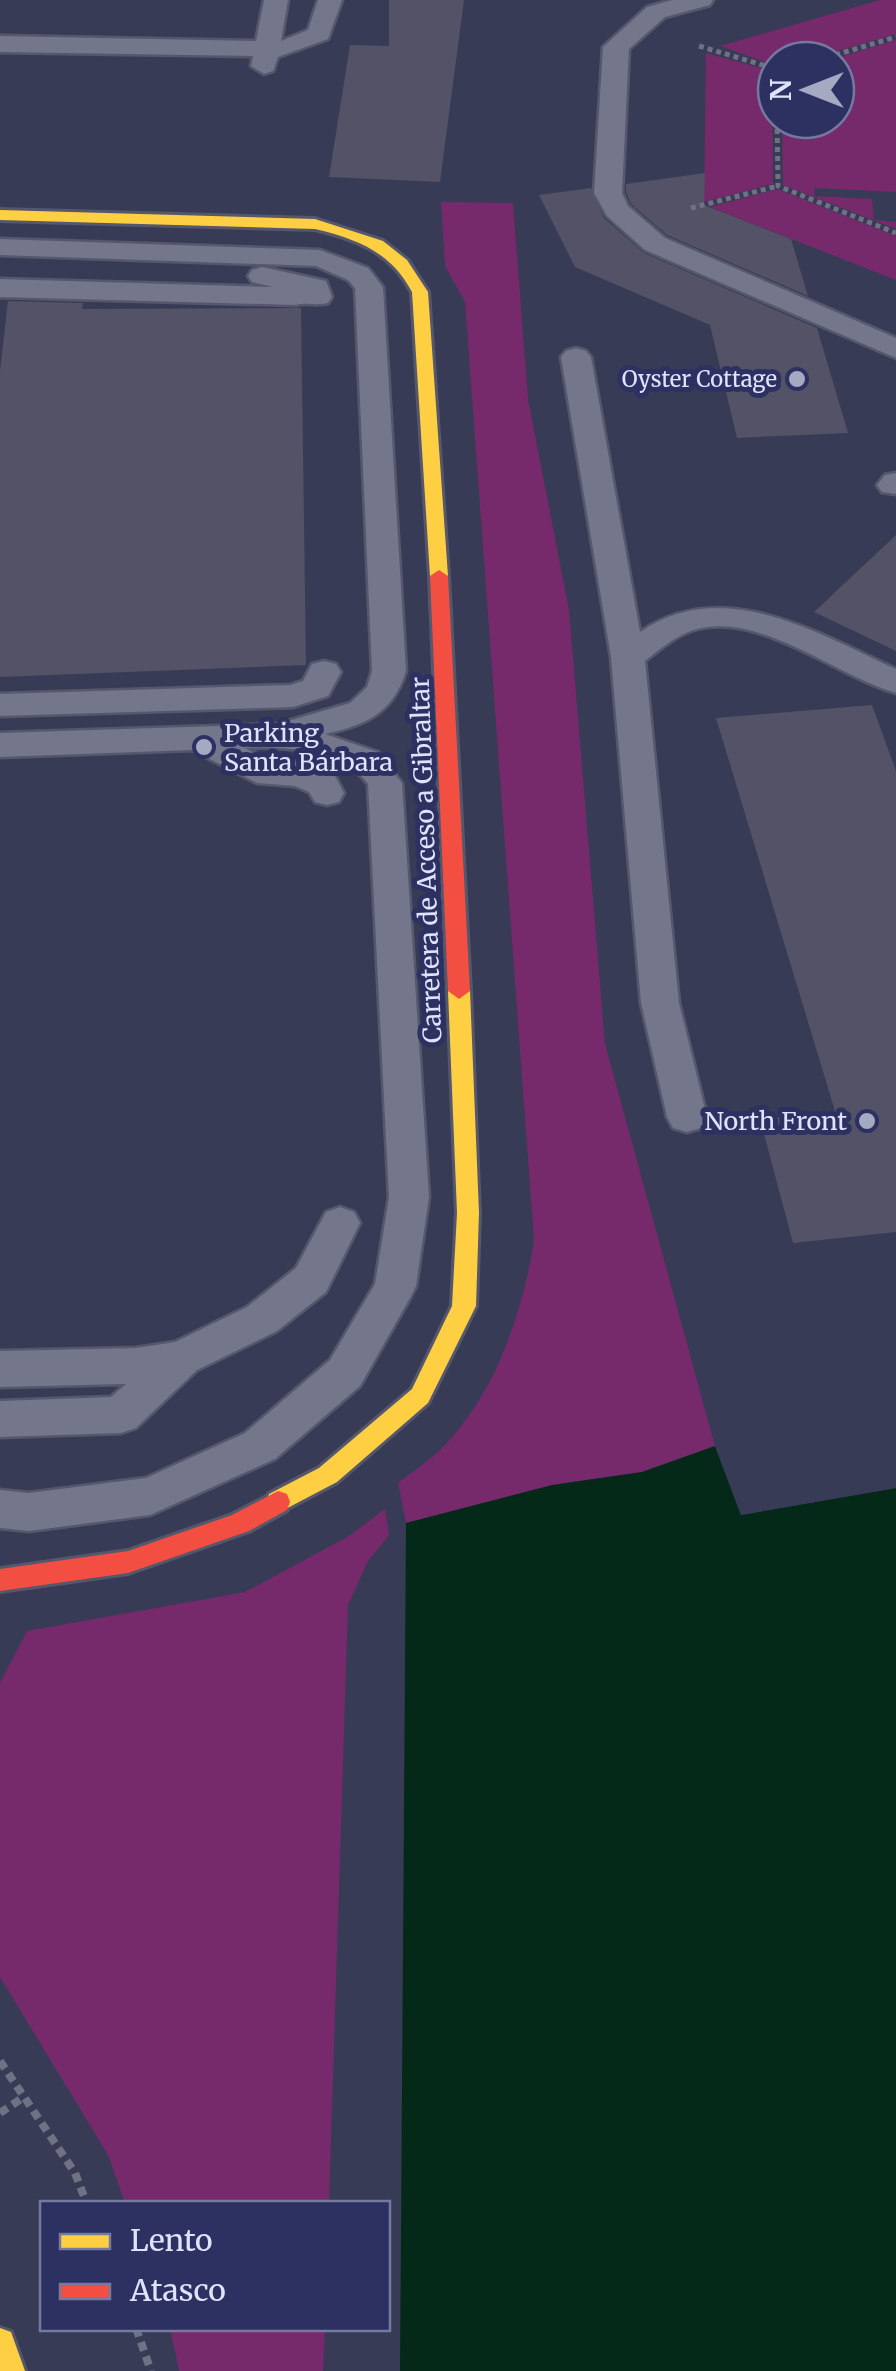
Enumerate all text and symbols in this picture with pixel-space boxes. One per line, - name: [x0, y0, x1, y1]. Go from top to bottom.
- north arrow: [756, 40, 856, 140]
- text: N: [763, 79, 799, 101]
- place label: Oyster Cottage: [622, 365, 777, 393]
- marker: Oyster Cottage: [786, 368, 808, 390]
- street label: Carretera de Acceso a Gibraltar: [404, 676, 448, 1044]
- place label: Parking Santa Bárbara: [224, 717, 393, 778]
- marker: Parking Santa Bárbara: [193, 736, 215, 758]
- place label: North Front: [704, 1105, 847, 1137]
- marker: North Front: [856, 1110, 878, 1132]
- legend: [40, 2201, 390, 2331]
- text: Lento: [130, 2221, 213, 2259]
- text: Atasco: [129, 2271, 226, 2309]

